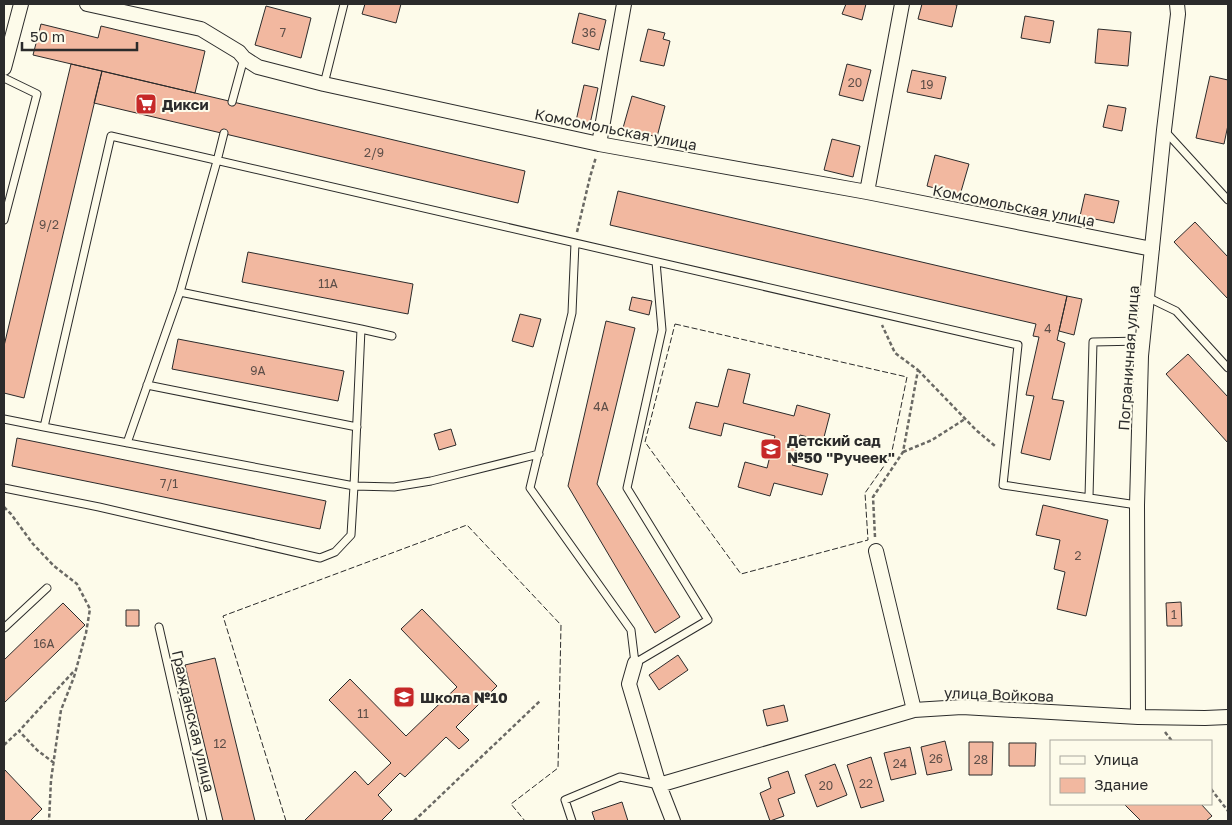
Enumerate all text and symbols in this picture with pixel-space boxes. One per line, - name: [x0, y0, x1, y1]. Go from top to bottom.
- scale bar: [22, 20, 138, 52]
- house number: 7: [280, 25, 286, 40]
- house number: 36: [582, 25, 596, 40]
- text: 50 m: [30, 27, 65, 45]
- house number: 20: [848, 75, 862, 90]
- house number: 19: [920, 77, 934, 92]
- supermarket icon: Дикси: [134, 92, 158, 116]
- place label: Дикси: [162, 95, 209, 113]
- street label: Комсомольская улица: [533, 104, 699, 154]
- house number: 2/9: [364, 145, 384, 160]
- street label: Комсомольская улица: [931, 180, 1097, 230]
- house number: 9/2: [39, 217, 59, 232]
- house number: 11А: [318, 276, 338, 291]
- street label: Пограничная улица: [1114, 285, 1142, 431]
- house number: 4: [1044, 321, 1052, 336]
- house number: 9А: [250, 363, 266, 378]
- house number: 4А: [593, 399, 609, 414]
- place label: Детский сад №50 "Ручеек": [787, 431, 895, 466]
- school or university icon: Детский сад №50 "Ручеек": [759, 437, 783, 461]
- house number: 7/1: [160, 476, 178, 491]
- house number: 2: [1075, 548, 1082, 563]
- house number: 1: [1171, 607, 1177, 622]
- house number: 16А: [33, 636, 55, 651]
- street label: Гражданская улица: [169, 648, 219, 794]
- street label: улица Войкова: [944, 683, 1054, 705]
- school or university icon: Школа №10: [392, 685, 416, 709]
- place label: Школа №10: [420, 688, 508, 706]
- house number: 11: [357, 706, 369, 721]
- house number: 12: [214, 736, 226, 751]
- legend: [1050, 740, 1212, 805]
- text: Улица: [1094, 750, 1139, 768]
- house number: 26: [929, 751, 943, 766]
- house number: 28: [974, 752, 988, 767]
- house number: 24: [893, 756, 907, 771]
- text: Здание: [1094, 775, 1148, 793]
- house number: 22: [859, 776, 873, 791]
- house number: 20: [819, 778, 833, 793]

